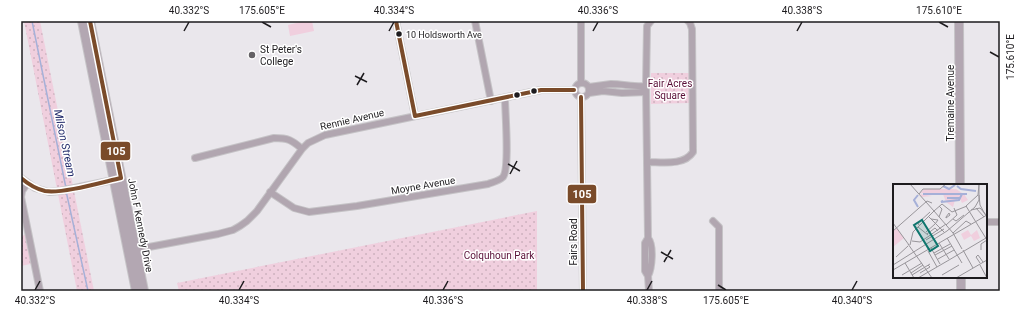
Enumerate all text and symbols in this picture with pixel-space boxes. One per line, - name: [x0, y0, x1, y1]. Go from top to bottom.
- text: 40.332°S: [169, 5, 209, 16]
- text: 175.605°E: [239, 5, 285, 16]
- text: 40.334°S: [374, 5, 414, 16]
- text: 40.336°S: [578, 5, 618, 16]
- text: 40.338°S: [782, 5, 822, 16]
- text: 175.610°E: [916, 5, 962, 16]
- marker: 10 Holdsworth Ave: [394, 29, 404, 39]
- place label: 10 Holdsworth Ave: [406, 30, 482, 40]
- text: 175.610°E: [1005, 34, 1016, 80]
- place label: St Peter's College: [260, 44, 302, 67]
- marker: St Peter's College: [247, 50, 257, 60]
- street label: Tremaine Avenue: [945, 65, 956, 141]
- park label: Fair Acres Square: [648, 78, 692, 101]
- unlabelled marker: [529, 86, 539, 96]
- unlabelled marker: [512, 90, 522, 100]
- street label: Rennie Avenue: [319, 107, 385, 132]
- water label: Milson Stream: [51, 108, 78, 178]
- line badge: 105: [100, 141, 131, 161]
- text: 105: [107, 145, 125, 158]
- street label: Moyne Avenue: [390, 174, 456, 197]
- street label: John F Kennedy Drive: [126, 177, 155, 273]
- line badge: 105: [567, 184, 597, 204]
- inset map: [893, 184, 987, 278]
- text: 105: [573, 188, 591, 201]
- street label: Fairs Road: [568, 218, 579, 266]
- park label: Colquhoun Park: [464, 250, 535, 261]
- text: 40.332°S: [15, 295, 55, 306]
- text: 40.334°S: [219, 295, 259, 306]
- text: 40.336°S: [423, 295, 463, 306]
- text: 40.338°S: [627, 295, 667, 306]
- text: 175.605°E: [703, 295, 749, 306]
- text: 40.340°S: [832, 295, 872, 306]

